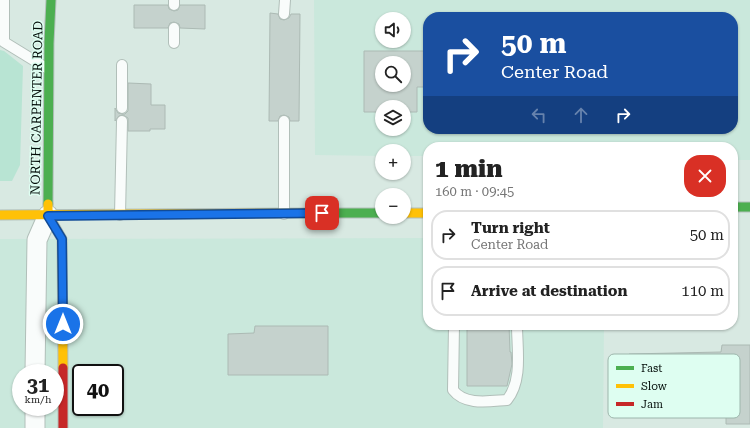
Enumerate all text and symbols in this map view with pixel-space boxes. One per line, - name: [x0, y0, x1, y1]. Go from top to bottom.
- map controls: [375, 12, 411, 224]
- button: sound: [375, 12, 411, 48]
- street label: NORTH CARPENTER ROAD: [27, 21, 46, 195]
- text: 50 m: [501, 27, 566, 60]
- icon: right: [435, 28, 487, 80]
- button: search: [375, 56, 411, 92]
- text: Center Road: [501, 61, 608, 82]
- button: layers: [375, 100, 411, 136]
- icon: left: [528, 104, 550, 126]
- icon: ahead: [570, 104, 592, 126]
- icon: right: [612, 104, 634, 126]
- button: +: [375, 144, 411, 180]
- text: 1 min: [435, 155, 502, 183]
- button: close: [684, 155, 726, 197]
- text: 160 m · 09:45: [435, 184, 514, 199]
- button: −: [375, 188, 411, 224]
- pin: [305, 196, 339, 230]
- icon: arrive: [311, 202, 333, 224]
- text: Turn right: [471, 219, 550, 237]
- icon: right: [437, 224, 459, 246]
- text: 50 m: [690, 226, 724, 244]
- text: Center Road: [471, 237, 548, 252]
- icon: arrive: [437, 280, 459, 302]
- text: Arrive at destination: [471, 282, 627, 300]
- text: 110 m: [681, 282, 724, 300]
- position arrow: [42, 303, 84, 345]
- legend: [608, 354, 740, 418]
- text: Fast: [641, 362, 662, 375]
- speed limit sign: 40: [72, 364, 124, 416]
- text: 31: [27, 373, 49, 397]
- text: Slow: [641, 380, 668, 393]
- text: km/h: [25, 394, 51, 405]
- text: Jam: [641, 398, 663, 411]

